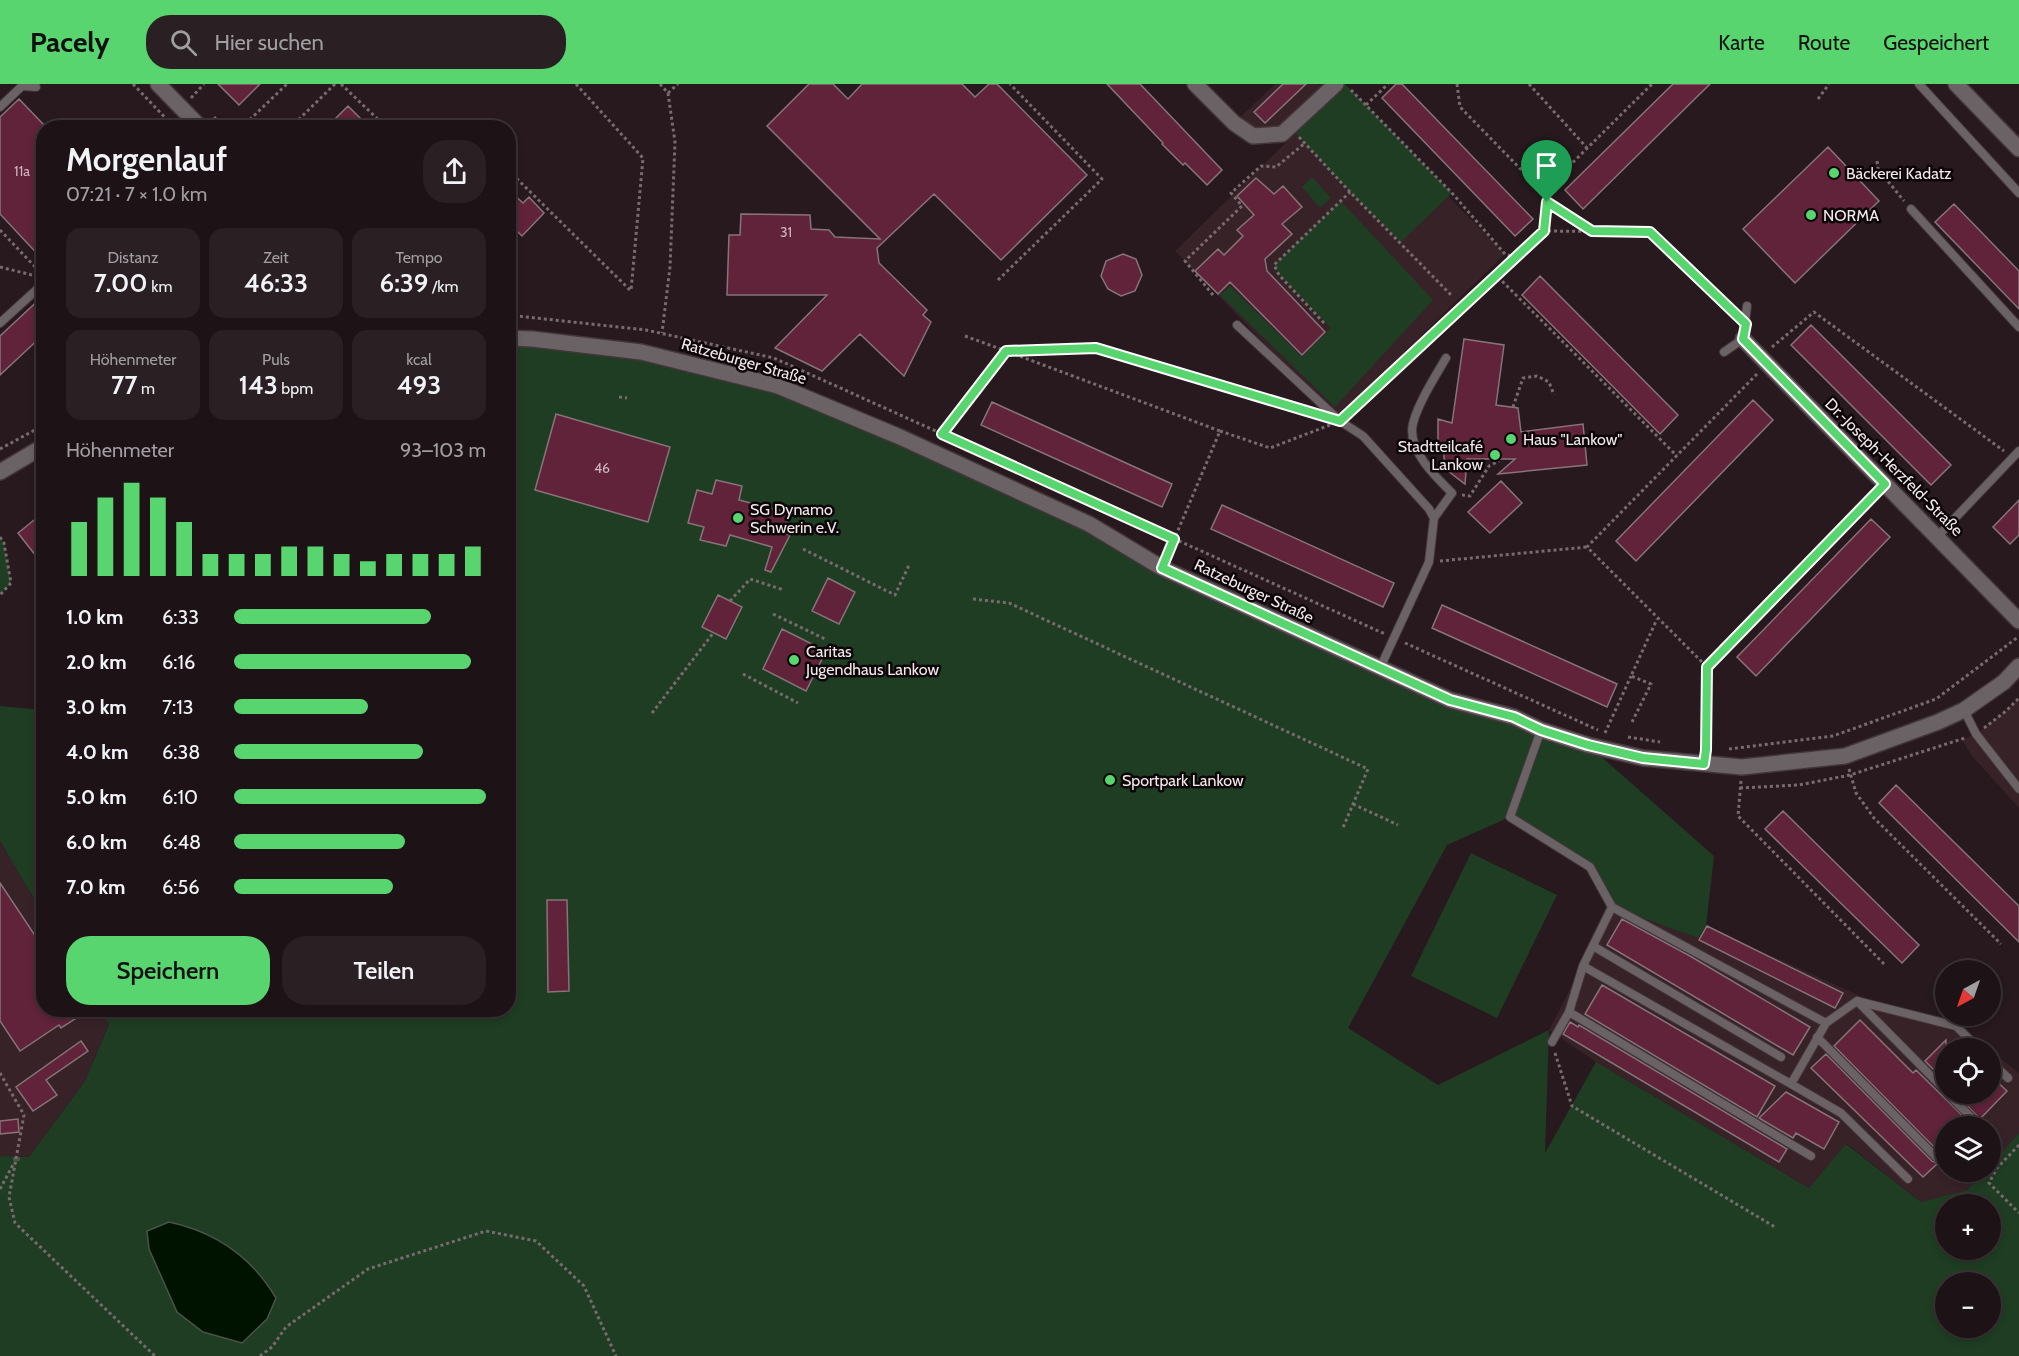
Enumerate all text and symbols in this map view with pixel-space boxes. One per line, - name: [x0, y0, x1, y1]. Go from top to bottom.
- search box: [146, 15, 566, 69]
- text: Pacely: [30, 25, 110, 59]
- icon: search: [167, 26, 200, 59]
- text: Hier suchen: [215, 29, 324, 56]
- text: Karte: [1718, 30, 1765, 55]
- text: Route: [1798, 30, 1850, 55]
- text: Gespeichert: [1883, 30, 1989, 55]
- text: Morgenlauf: [66, 139, 227, 179]
- button: share: [423, 140, 486, 203]
- pin: [1521, 140, 1572, 202]
- icon: arrive: [1530, 149, 1563, 182]
- house number: 11a: [14, 162, 30, 180]
- place label: Bäckerei Kadatz: [1846, 164, 1952, 183]
- marker: Bäckerei Kadatz: [1827, 166, 1841, 180]
- text: 07:21 · 7 × 1.0 km: [66, 182, 207, 206]
- place label: NORMA: [1823, 206, 1879, 225]
- marker: NORMA: [1804, 208, 1818, 222]
- house number: 31: [780, 223, 792, 241]
- text: Distanz: [107, 248, 159, 267]
- text: Zeit: [263, 248, 289, 267]
- text: Tempo: [395, 248, 443, 267]
- text: 7.00: [94, 267, 148, 299]
- text: 46:33: [244, 267, 308, 299]
- text: 6:39: [380, 267, 429, 299]
- text: km: [148, 277, 172, 296]
- text: /km: [429, 277, 458, 296]
- street label: Ratzeburger Straße: [679, 334, 809, 388]
- text: Höhenmeter: [90, 350, 176, 369]
- text: Puls: [262, 350, 290, 369]
- text: kcal: [406, 350, 432, 369]
- text: 77: [111, 369, 137, 401]
- text: 143: [239, 369, 278, 401]
- text: 493: [397, 369, 441, 401]
- text: m: [137, 379, 155, 398]
- text: bpm: [278, 379, 313, 398]
- street label: Dr.-Joseph-Herzfeld-Straße: [1821, 394, 1967, 540]
- place label: Haus "Lankow": [1523, 430, 1623, 449]
- marker: Haus "Lankow": [1504, 432, 1518, 446]
- place label: Stadtteilcafé Lankow: [1398, 437, 1483, 474]
- text: Höhenmeter: [66, 438, 174, 462]
- text: 93–103 m: [400, 438, 486, 462]
- marker: Stadtteilcafé Lankow: [1488, 448, 1502, 462]
- house number: 46: [594, 459, 610, 477]
- place label: SG Dynamo Schwerin e.V.: [750, 500, 839, 537]
- marker: SG Dynamo Schwerin e.V.: [731, 511, 745, 525]
- street label: Ratzeburger Straße: [1191, 555, 1317, 627]
- text: 1.0 km: [66, 605, 123, 629]
- text: 6:33: [162, 605, 199, 629]
- place label: Caritas Jugendhaus Lankow: [805, 642, 939, 679]
- text: 2.0 km: [66, 650, 127, 674]
- text: 6:16: [162, 650, 195, 674]
- marker: Caritas Jugendhaus Lankow: [787, 653, 801, 667]
- text: 3.0 km: [66, 695, 127, 719]
- text: 7:13: [162, 695, 194, 719]
- text: 4.0 km: [66, 740, 128, 764]
- text: 6:38: [162, 740, 200, 764]
- place label: Sportpark Lankow: [1122, 771, 1244, 790]
- marker: Sportpark Lankow: [1103, 773, 1117, 787]
- text: 5.0 km: [66, 785, 127, 809]
- text: 6:10: [162, 785, 198, 809]
- text: 6.0 km: [66, 830, 127, 854]
- text: 6:48: [162, 830, 201, 854]
- text: 7.0 km: [66, 875, 125, 899]
- text: 6:56: [162, 875, 200, 899]
- button: Speichern: [66, 936, 270, 1005]
- button: Teilen: [282, 936, 486, 1005]
- north arrow: [1935, 960, 2001, 1026]
- map controls: [1935, 960, 2001, 1338]
- button: locate: [1935, 1038, 2001, 1104]
- button: layers: [1935, 1116, 2001, 1182]
- button: +: [1935, 1194, 2001, 1260]
- button: −: [1935, 1272, 2001, 1338]

